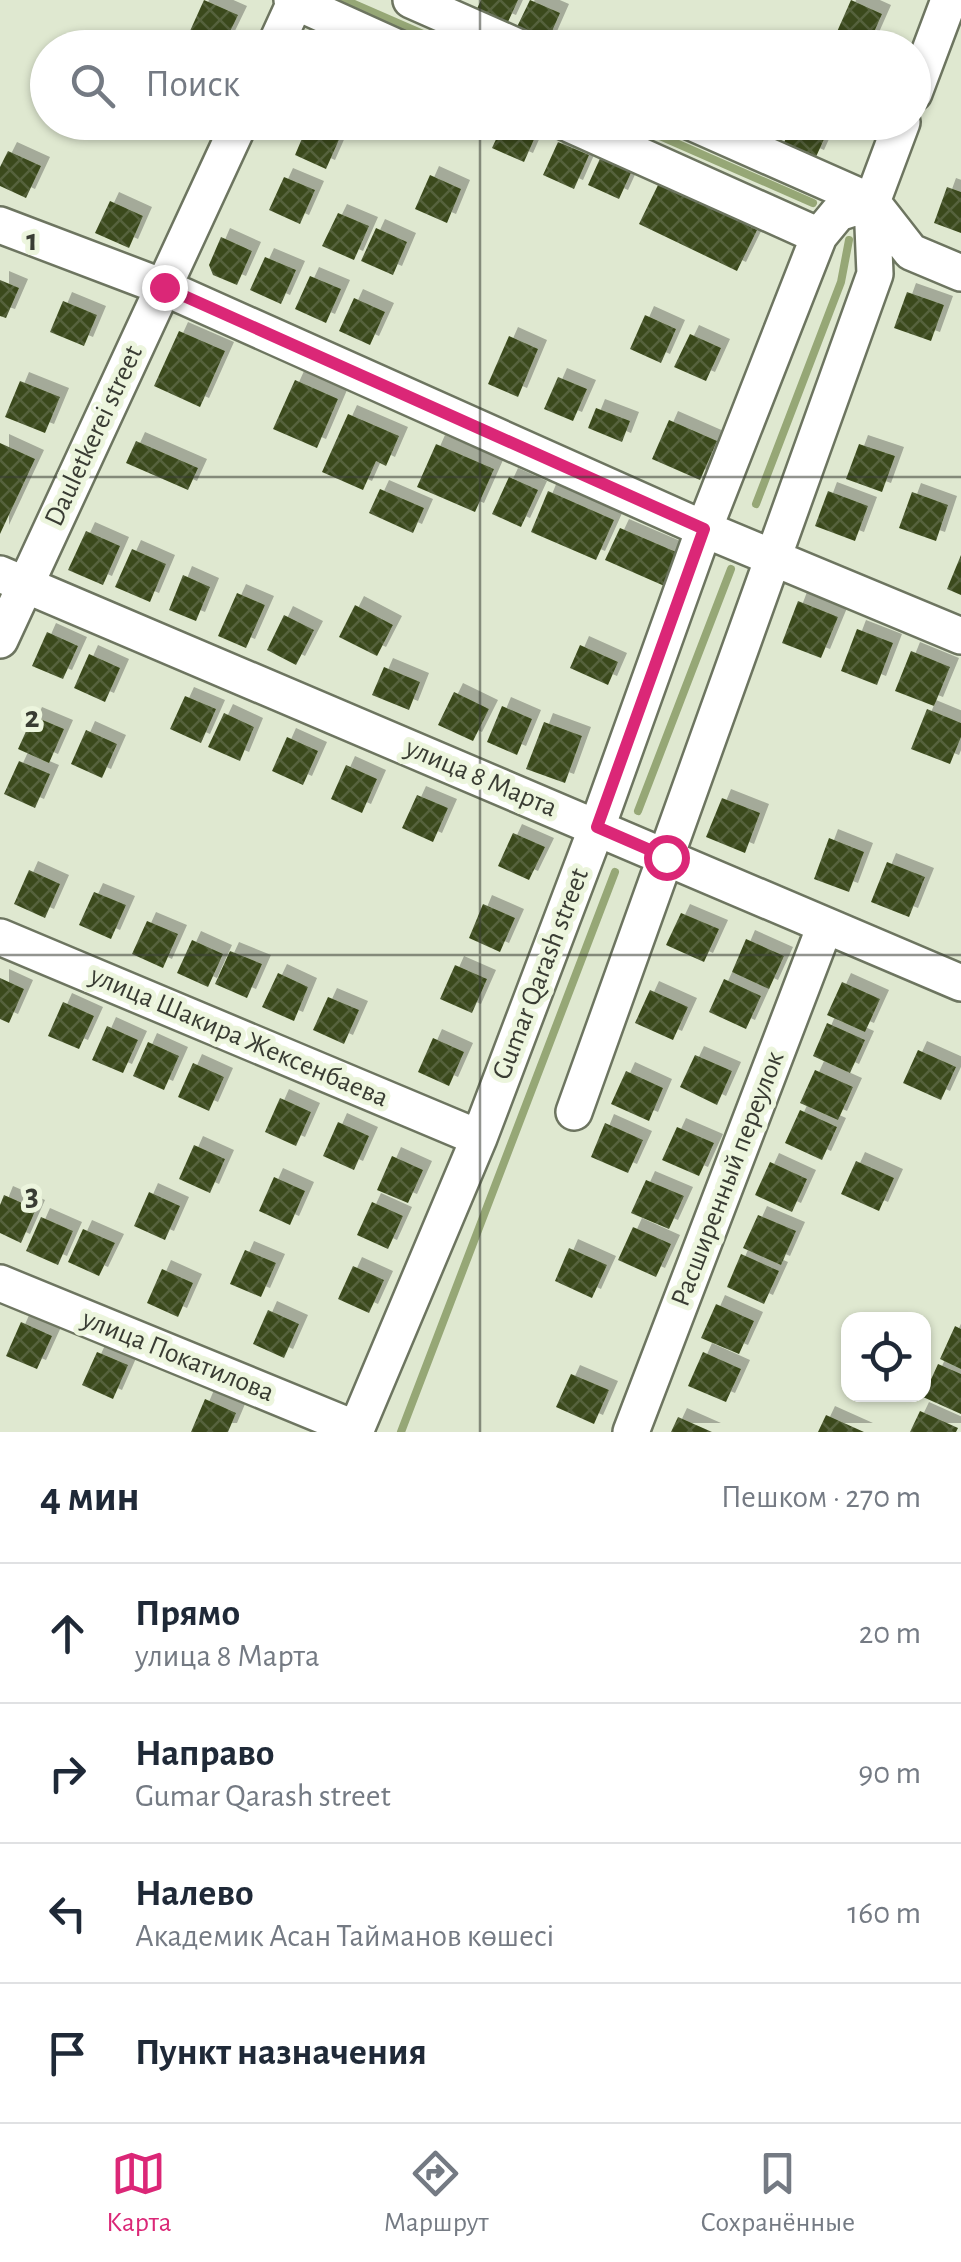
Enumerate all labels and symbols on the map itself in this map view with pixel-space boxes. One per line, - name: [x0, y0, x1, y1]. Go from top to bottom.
- text: 1: [26, 224, 38, 256]
- route end: [142, 265, 188, 311]
- street label: Dauletkerei street: [40, 341, 148, 531]
- text: 2: [24, 701, 40, 733]
- street label: улица 8 Марта: [400, 733, 561, 823]
- route start: [644, 835, 690, 881]
- street label: Gumar Qarash street: [488, 864, 594, 1083]
- street label: улица Шакира Жексенбаева: [85, 961, 392, 1113]
- street label: Расширенный переулок: [666, 1048, 790, 1310]
- text: 3: [25, 1179, 39, 1211]
- street label: улица Покатилова: [77, 1304, 278, 1407]

